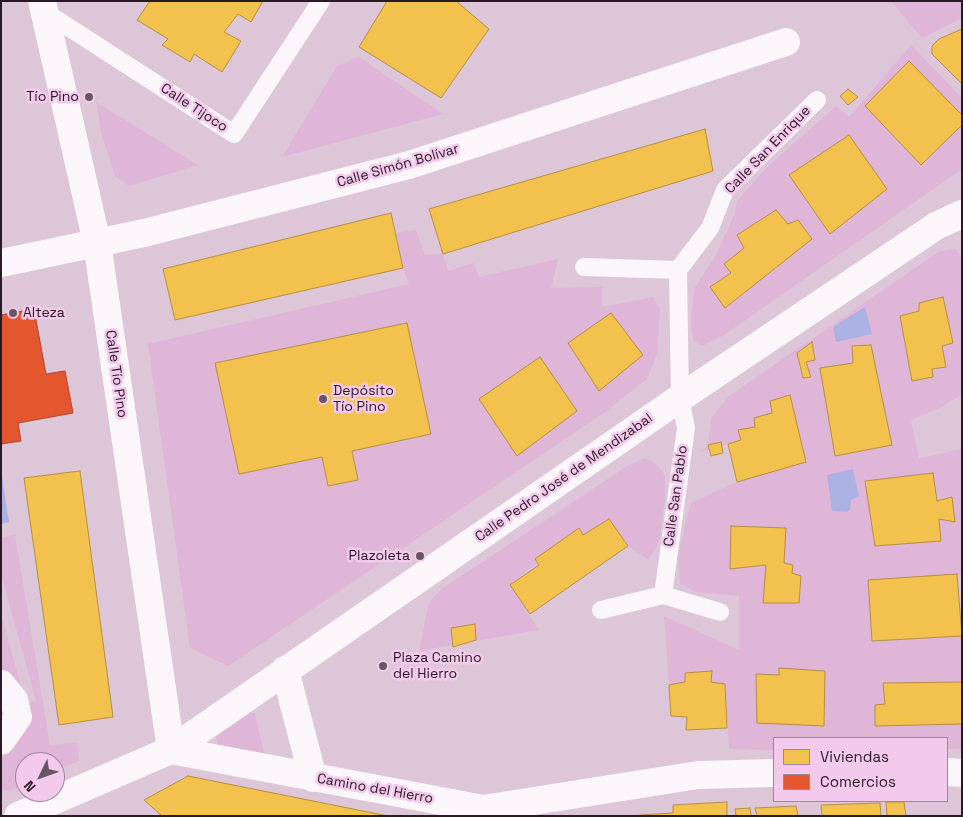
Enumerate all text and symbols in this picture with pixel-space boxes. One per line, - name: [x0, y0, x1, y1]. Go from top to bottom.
- street label: Calle Tijoco: [157, 80, 231, 136]
- place label: Tío Pino: [26, 89, 79, 105]
- marker: Tío Pino: [83, 91, 95, 103]
- street label: Calle San Enrique: [722, 103, 814, 197]
- street label: Calle Simón Bolívar: [335, 141, 461, 191]
- place label: Alteza: [23, 305, 65, 321]
- marker: Alteza: [7, 307, 19, 319]
- street label: Calle Tío Pino: [102, 329, 130, 419]
- place label: Depósito Tío Pino: [333, 383, 394, 416]
- marker: Depósito Tío Pino: [317, 393, 329, 405]
- street label: Calle Pedro José de Mendizabal: [472, 410, 656, 546]
- street label: Calle San Pablo: [661, 444, 691, 548]
- place label: Plazoleta: [349, 548, 410, 564]
- marker: Plazoleta: [414, 550, 426, 562]
- place label: Plaza Camino del Hierro: [393, 650, 482, 682]
- marker: Plaza Camino del Hierro: [377, 660, 389, 672]
- legend: [773, 737, 948, 802]
- text: Viviendas: [820, 747, 889, 766]
- north arrow: [15, 752, 65, 802]
- street label: Camino del Hierro: [316, 771, 434, 807]
- text: Comercios: [820, 772, 896, 791]
- text: N: [20, 777, 39, 796]

